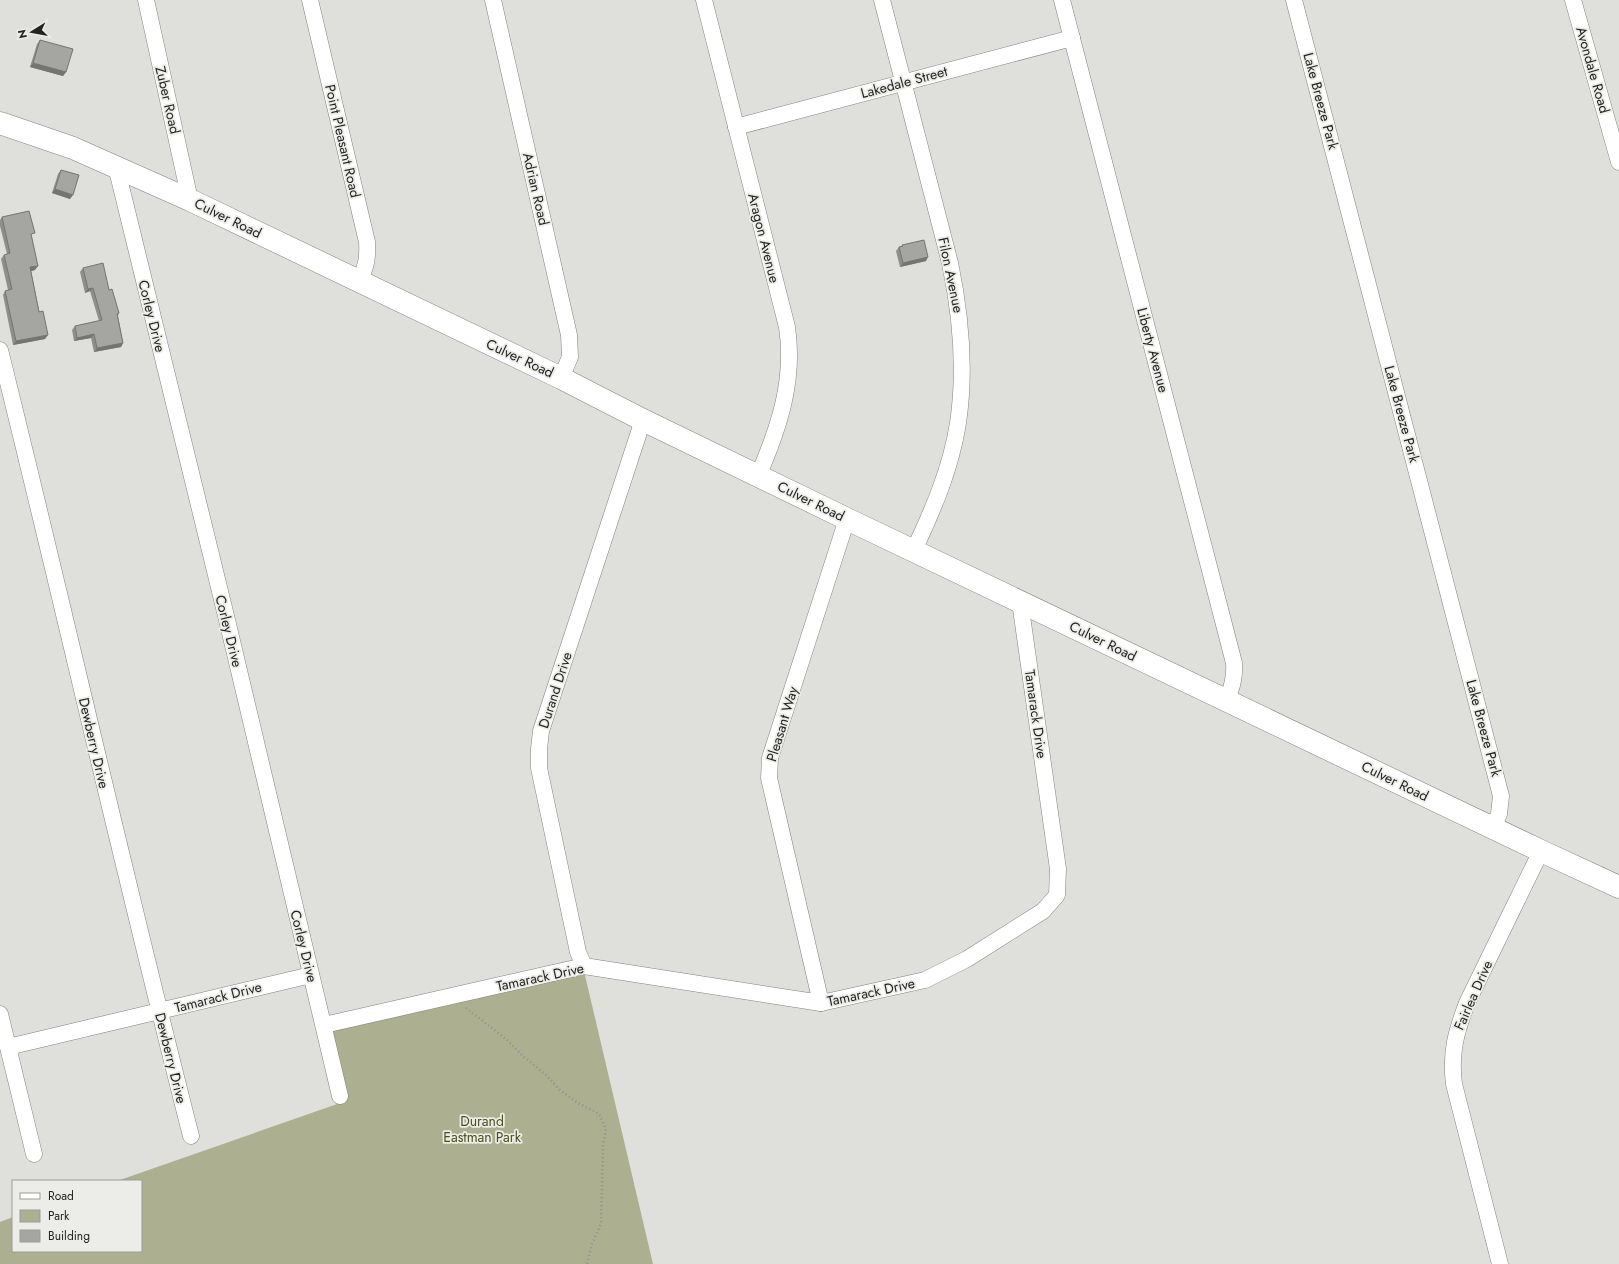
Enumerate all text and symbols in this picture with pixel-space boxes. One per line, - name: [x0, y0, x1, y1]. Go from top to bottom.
- north arrow: [12, 12, 52, 52]
- street label: Avondale Road: [1571, 24, 1615, 116]
- text: N: [13, 28, 31, 40]
- street label: Lake Breeze Park: [1298, 50, 1344, 152]
- street label: Lakedale Street: [858, 61, 950, 103]
- street label: Zuber Road: [151, 64, 185, 136]
- street label: Point Pleasant Road: [320, 82, 366, 200]
- street label: Adrian Road: [518, 151, 554, 227]
- street label: Aragon Avenue: [743, 191, 785, 285]
- street label: Culver Road: [191, 193, 265, 243]
- street label: Filon Avenue: [933, 235, 969, 315]
- street label: Corley Drive: [133, 278, 171, 354]
- street label: Liberty Avenue: [1132, 305, 1174, 395]
- street label: Culver Road: [483, 334, 557, 382]
- street label: Lake Breeze Park: [1379, 363, 1425, 465]
- street label: Culver Road: [774, 476, 848, 526]
- street label: Corley Drive: [210, 593, 248, 669]
- street label: Culver Road: [1066, 616, 1140, 666]
- street label: Durand Drive: [533, 649, 577, 731]
- street label: Tamarack Drive: [1020, 668, 1052, 760]
- street label: Lake Breeze Park: [1461, 677, 1507, 779]
- street label: Pleasant Way: [761, 683, 803, 764]
- street label: Dewberry Drive: [74, 696, 114, 790]
- street label: Culver Road: [1358, 756, 1432, 806]
- street label: Corley Drive: [285, 908, 323, 984]
- street label: Fairlea Drive: [1449, 957, 1497, 1033]
- street label: Tamarack Drive: [494, 958, 586, 996]
- street label: Tamarack Drive: [825, 973, 917, 1011]
- street label: Tamarack Drive: [172, 977, 264, 1017]
- street label: Dewberry Drive: [150, 1011, 192, 1105]
- park label: Durand Eastman Park: [443, 1111, 522, 1147]
- legend: [12, 1180, 142, 1252]
- text: Road: [48, 1187, 74, 1205]
- text: Park: [48, 1207, 70, 1225]
- text: Building: [48, 1227, 90, 1245]

